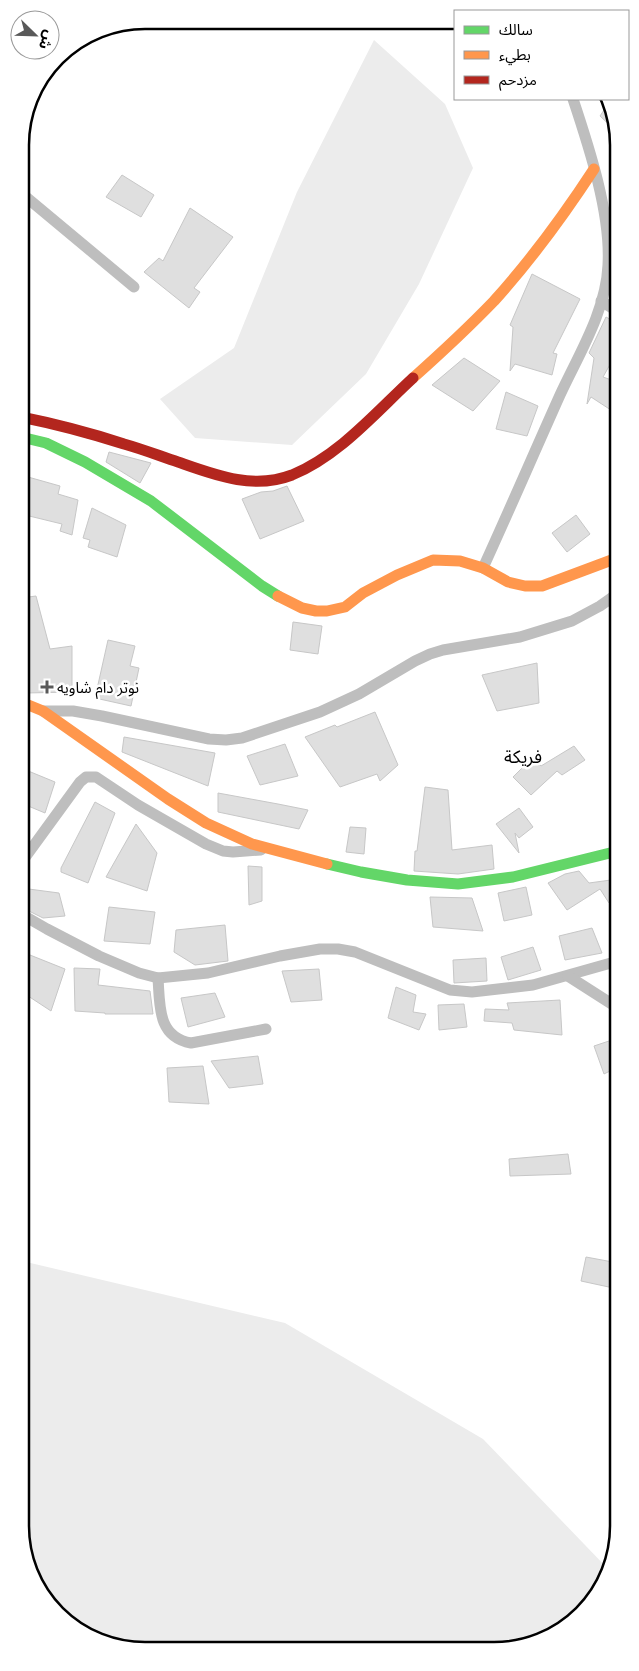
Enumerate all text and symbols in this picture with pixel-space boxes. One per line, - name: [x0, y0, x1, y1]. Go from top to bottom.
- north arrow: [10, 10, 60, 60]
- legend: [454, 10, 629, 100]
- text: سالك: [499, 20, 533, 39]
- text: ش: [35, 28, 59, 52]
- text: بطيء: [499, 45, 531, 66]
- text: مزدحم: [499, 70, 537, 91]
- place label: نوتر دام شاويه: [57, 678, 139, 699]
- marker: نوتر دام شاويه: [41, 681, 53, 693]
- district label: فريكة: [504, 746, 542, 768]

